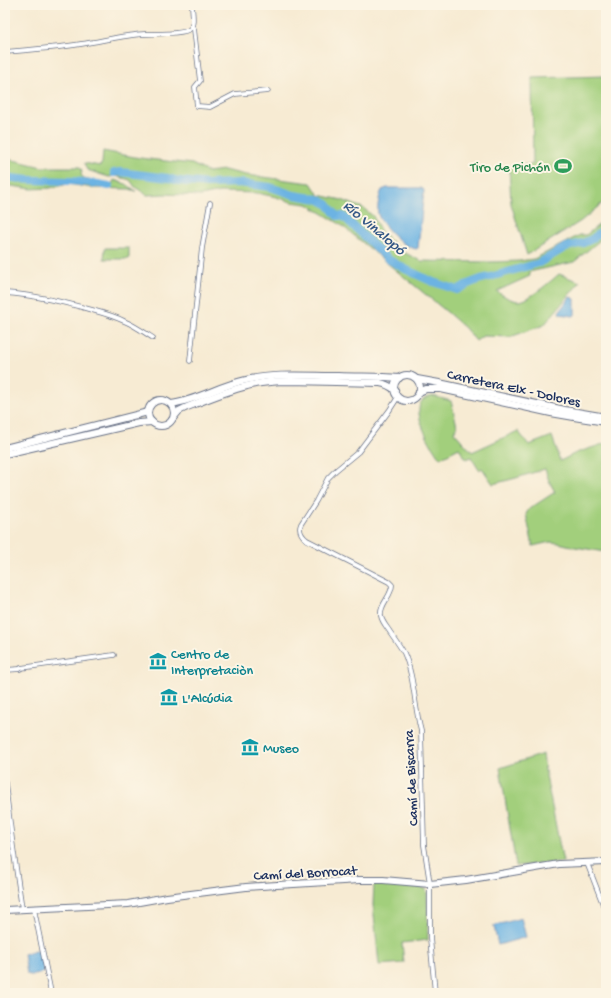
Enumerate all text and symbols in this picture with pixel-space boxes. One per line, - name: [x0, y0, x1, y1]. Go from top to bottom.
- sports icon: Tiro de Pichón: [553, 156, 573, 176]
- place label: Tiro de Pichón: [469, 160, 550, 177]
- water label: Río Vinalopó: [339, 197, 409, 261]
- street label: Carretera Elx - Dolores: [445, 367, 582, 412]
- place label: Centro de Interpretaciòn: [171, 647, 254, 680]
- museum icon: Centro de Interpretaciòn: [148, 651, 168, 671]
- museum icon: L'Alcúdia: [159, 687, 179, 707]
- place label: L'Alcúdia: [182, 691, 234, 708]
- street label: Camí de Biscarra: [401, 728, 423, 826]
- museum icon: Museo: [240, 737, 260, 757]
- place label: Museo: [263, 741, 299, 758]
- street label: Camí del Borrocat: [253, 863, 358, 886]

